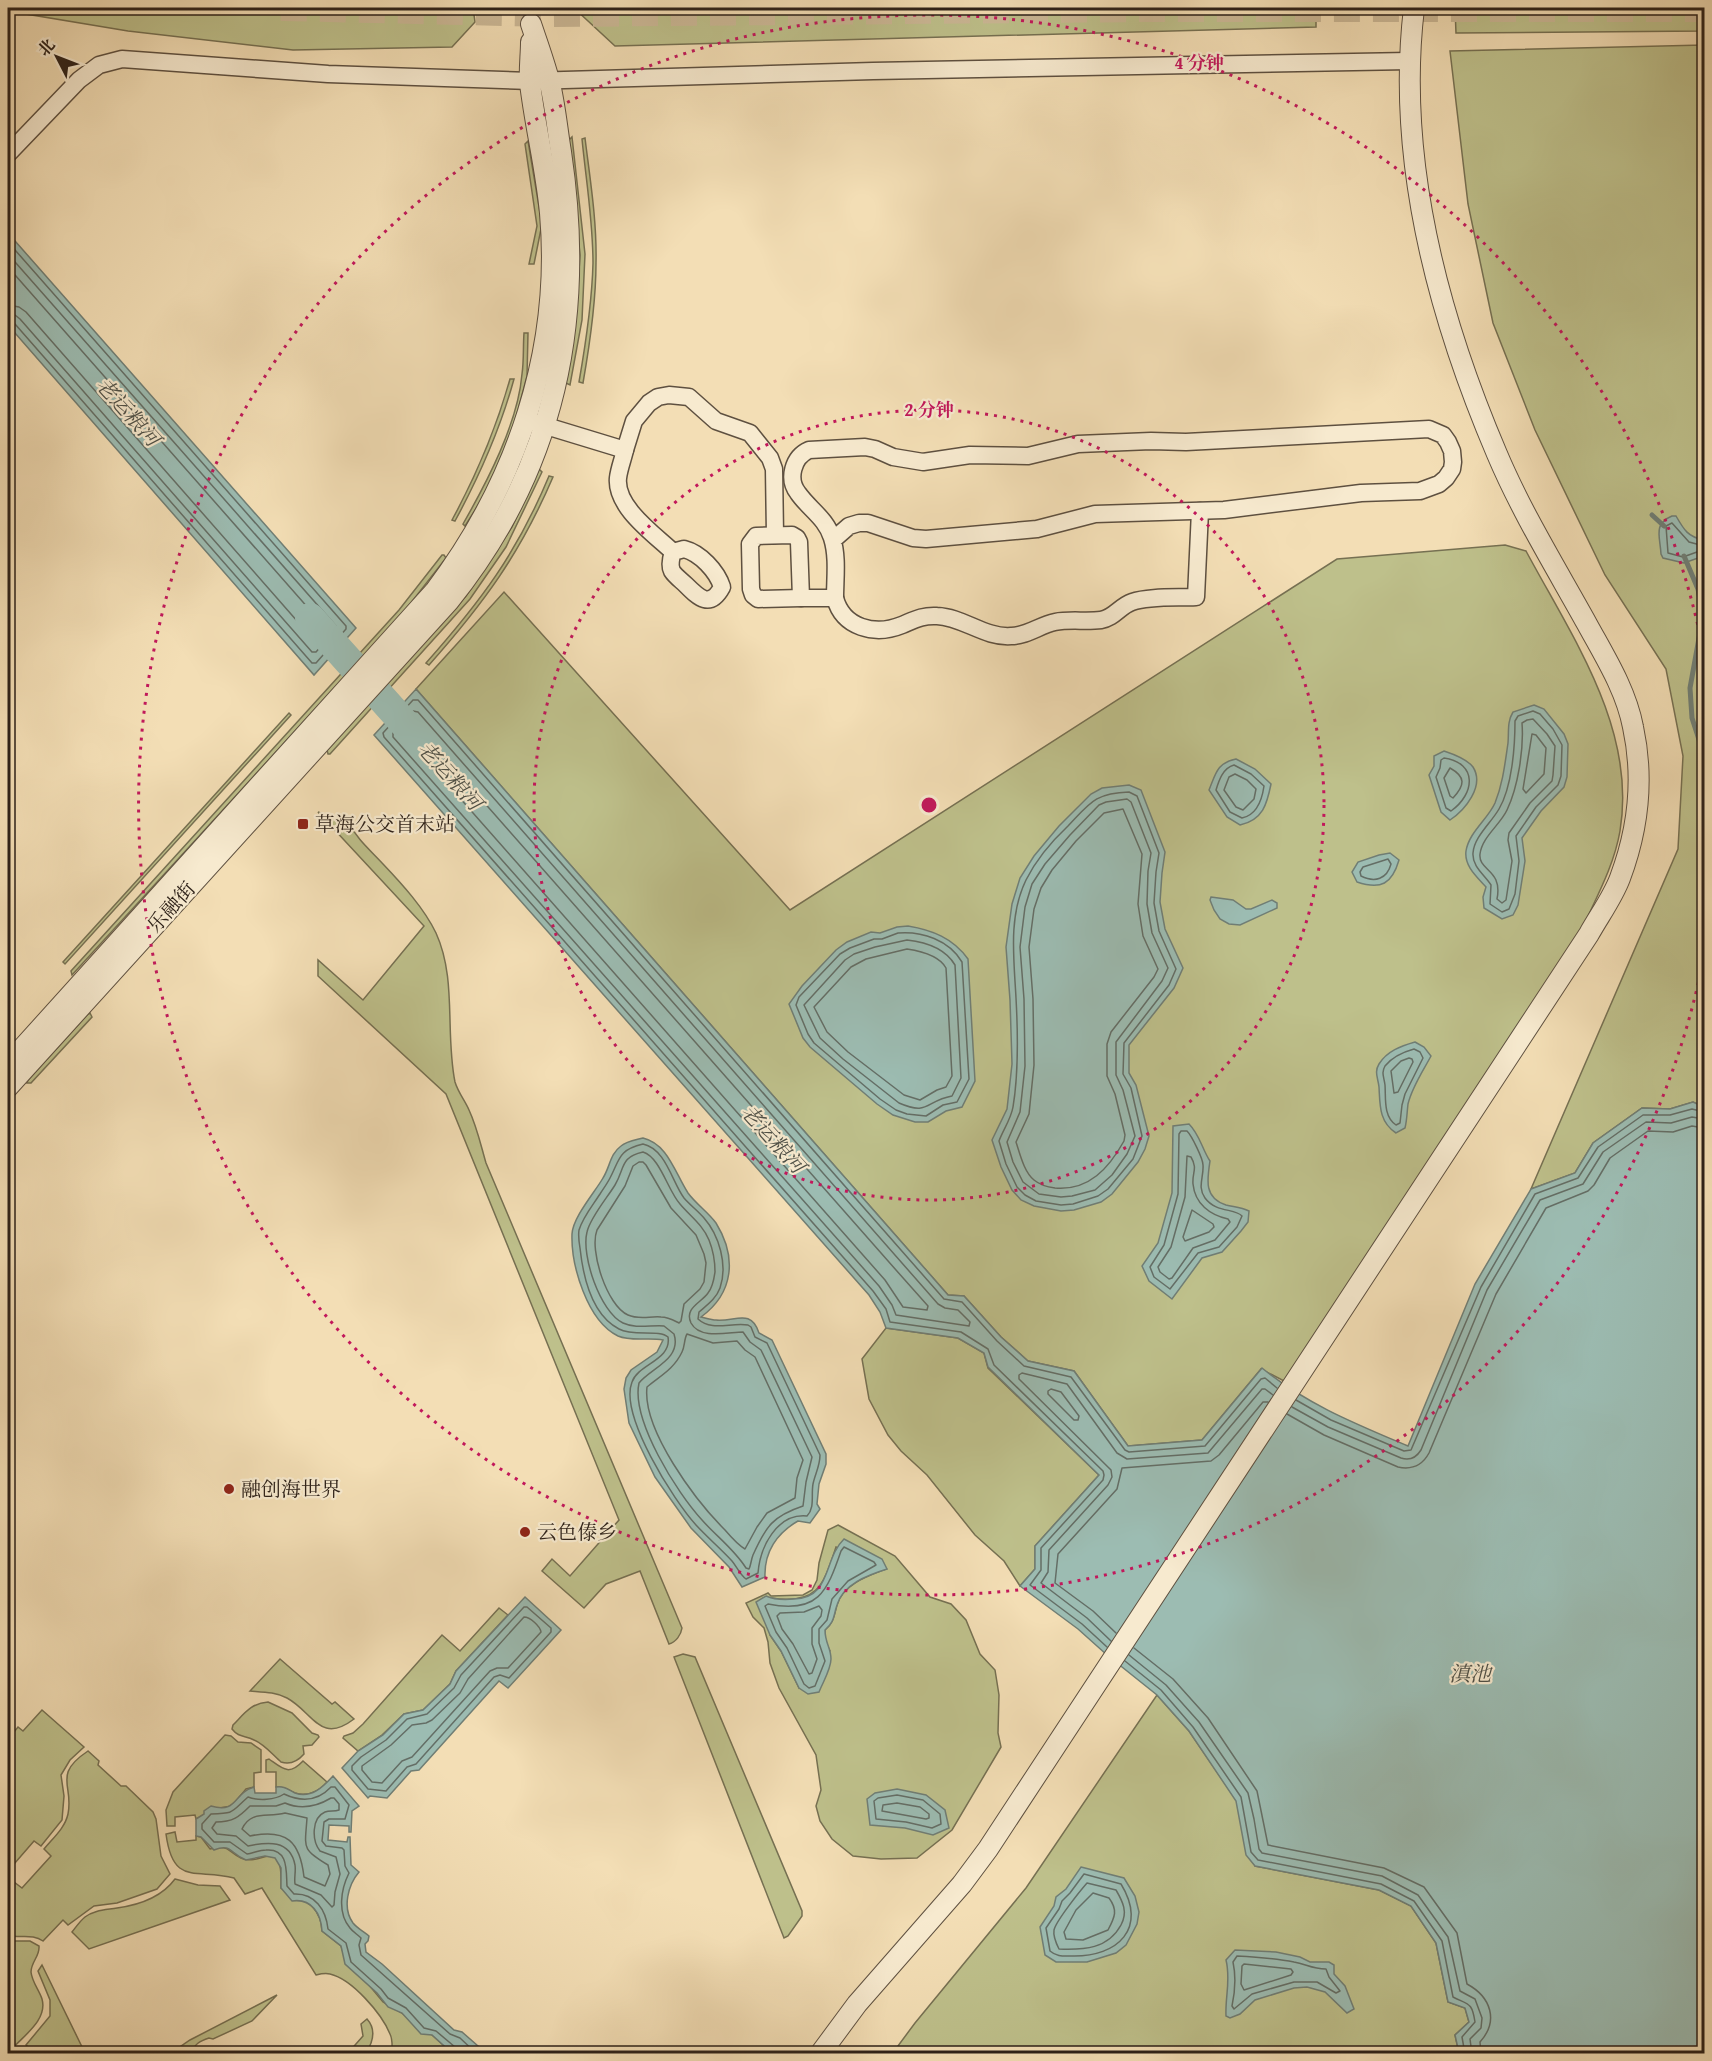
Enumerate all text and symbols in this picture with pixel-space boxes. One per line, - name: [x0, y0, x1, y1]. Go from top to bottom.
- north arrow: [27, 27, 87, 87]
- text: 北: [32, 33, 60, 61]
- text: 4 分钟: [1174, 49, 1224, 76]
- water label: 老运粮河: [89, 370, 171, 456]
- text: 2 分钟: [904, 396, 954, 423]
- water label: 老运粮河: [411, 734, 493, 820]
- centre of rings: [919, 795, 939, 815]
- place label: 草海公交首末站: [315, 809, 455, 838]
- marker: 草海公交首末站: [296, 817, 310, 831]
- street label: 乐融街: [140, 875, 201, 939]
- water label: 老运粮河: [734, 1097, 816, 1183]
- place label: 融创海世界: [241, 1474, 341, 1503]
- marker: 融创海世界: [222, 1482, 236, 1496]
- place label: 云色傣乡: [537, 1517, 617, 1546]
- marker: 云色傣乡: [518, 1525, 532, 1539]
- water label: 滇池: [1449, 1658, 1493, 1689]

